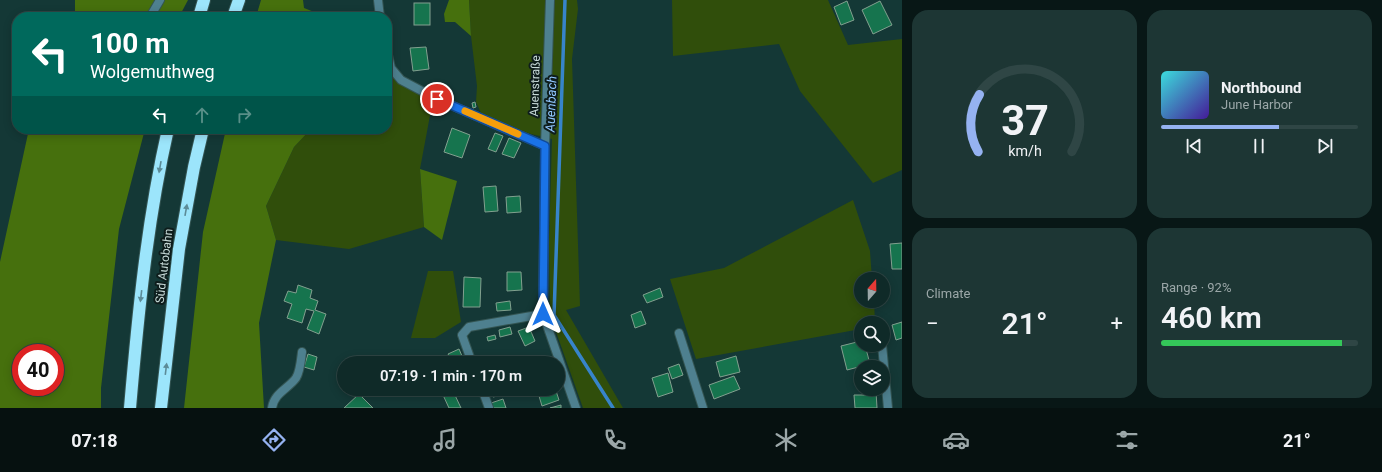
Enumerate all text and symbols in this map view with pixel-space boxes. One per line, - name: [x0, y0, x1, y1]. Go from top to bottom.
- text: 100 m: [90, 27, 169, 60]
- icon: left: [24, 28, 76, 80]
- street label: Auenstraße: [527, 55, 543, 117]
- text: Wolgemuthweg: [90, 61, 215, 82]
- water label: Auenbach: [542, 76, 559, 133]
- text: Northbound: [1221, 79, 1302, 97]
- pin: [420, 82, 454, 116]
- icon: arrive: [426, 88, 448, 110]
- text: 37: [1001, 96, 1048, 145]
- text: June Harbor: [1221, 97, 1293, 112]
- icon: left: [149, 104, 171, 126]
- icon: ahead: [191, 104, 213, 126]
- icon: right: [233, 104, 255, 126]
- icon: previous: [1183, 135, 1205, 157]
- icon: pause: [1248, 135, 1270, 157]
- icon: next: [1314, 135, 1336, 157]
- text: km/h: [1008, 143, 1041, 159]
- one-way arrow: [157, 161, 163, 173]
- one-way arrow: [183, 204, 189, 216]
- street label: Süd Autobahn: [152, 228, 176, 304]
- north arrow: [854, 272, 890, 308]
- map controls: [854, 272, 890, 396]
- text: Range · 92%: [1161, 280, 1231, 295]
- text: Climate: [926, 286, 970, 301]
- one-way arrow: [138, 290, 145, 302]
- position arrow: [522, 293, 564, 335]
- text: 460 km: [1161, 300, 1262, 335]
- text: 21°: [1002, 306, 1047, 341]
- text: −: [926, 311, 939, 336]
- text: +: [1111, 311, 1123, 336]
- button: search: [854, 316, 890, 352]
- speed limit sign: 40: [12, 344, 64, 396]
- button: layers: [854, 360, 890, 396]
- one-way arrow: [163, 363, 169, 375]
- text: 07:19 · 1 min · 170 m: [380, 367, 522, 385]
- icon: directions: [260, 426, 288, 454]
- icon: music: [431, 426, 459, 454]
- icon: phone: [601, 426, 629, 454]
- icon: climate: [772, 426, 800, 454]
- icon: car: [942, 426, 970, 454]
- icon: filters: [1113, 426, 1141, 454]
- text: 07:18: [71, 430, 118, 451]
- text: 21°: [1283, 430, 1311, 451]

